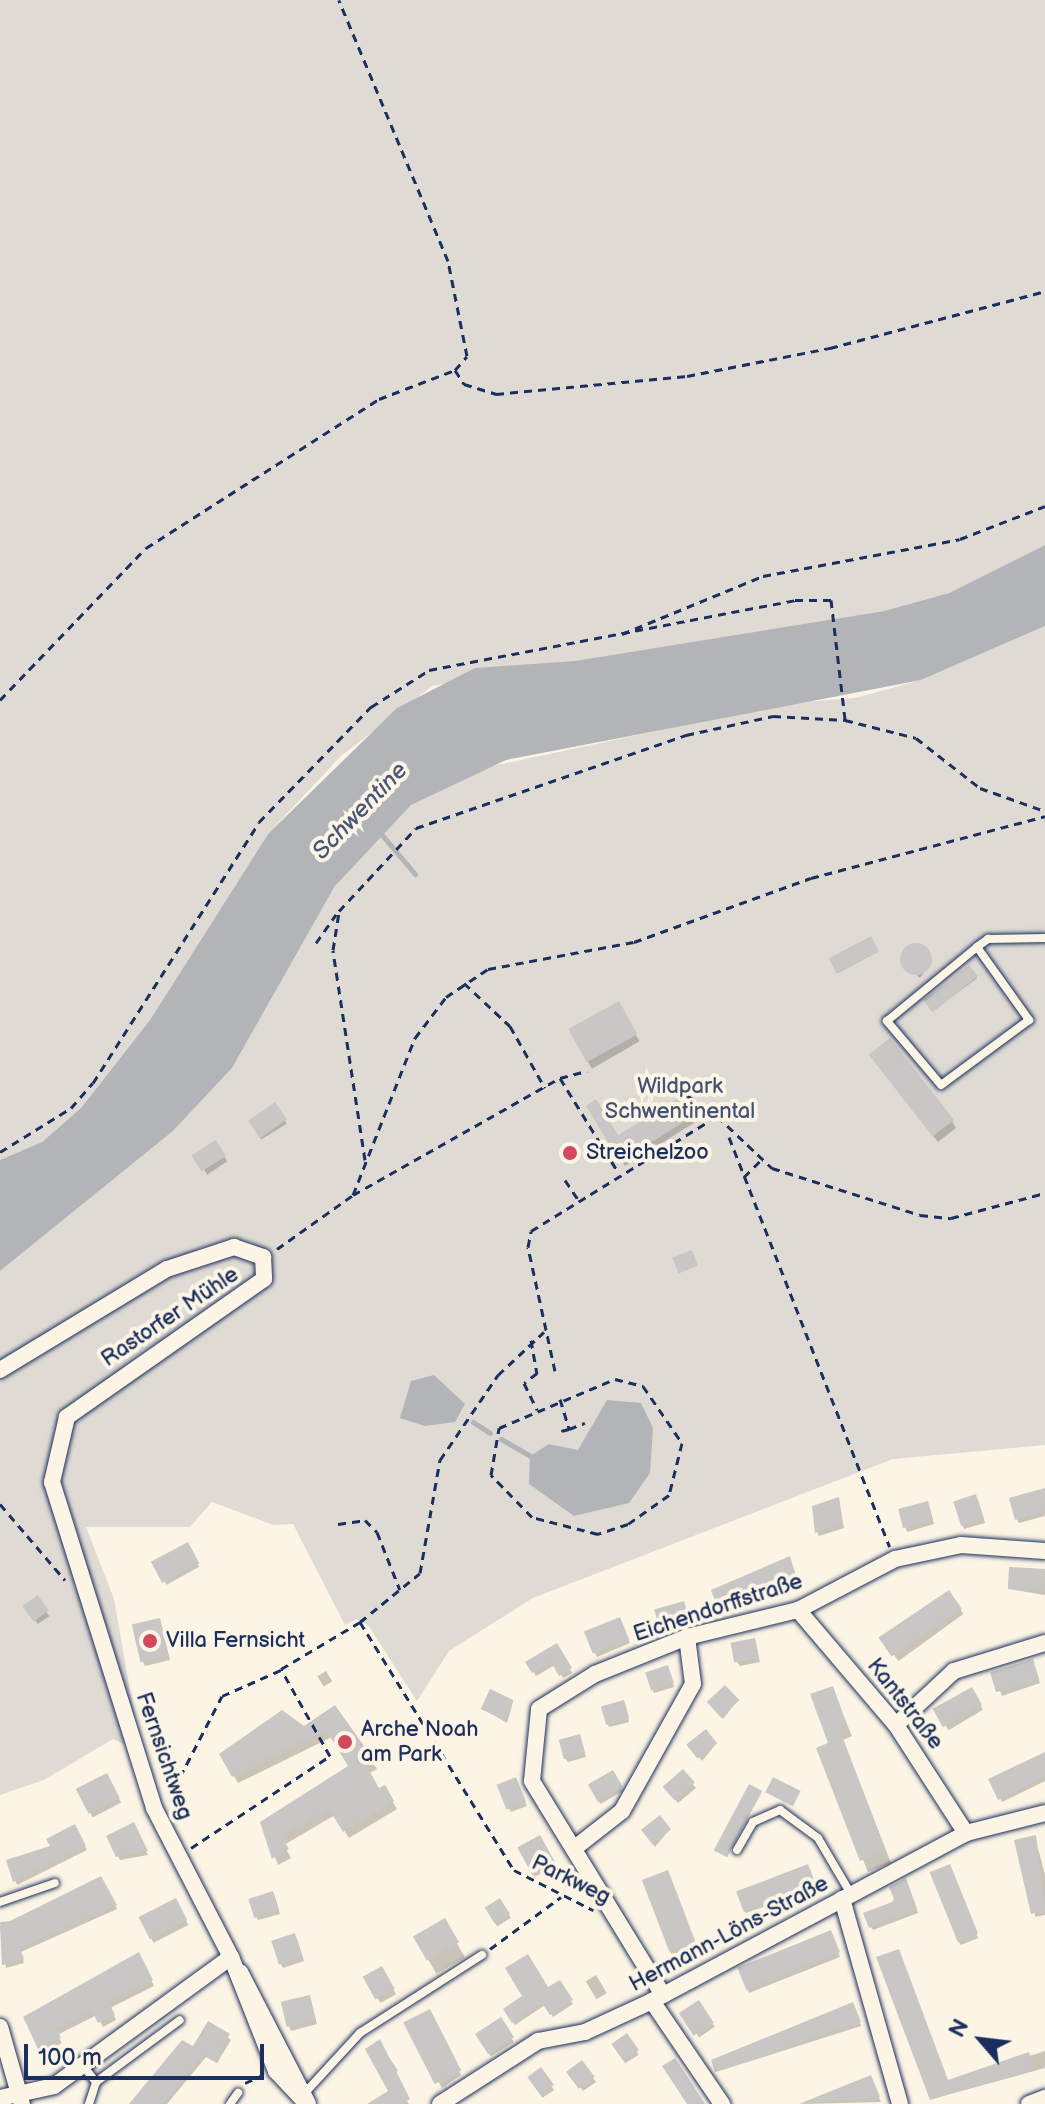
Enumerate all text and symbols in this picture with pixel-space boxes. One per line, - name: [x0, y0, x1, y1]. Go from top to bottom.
- water label: Schwentine: [306, 756, 414, 866]
- park label: Wildpark Schwentinental: [605, 1073, 755, 1124]
- place label: Streichelzoo: [586, 1140, 709, 1166]
- marker: Streichelzoo: [561, 1144, 579, 1162]
- street label: Rastorfer Mühle: [96, 1261, 244, 1373]
- street label: Eichendorffstraße: [630, 1568, 806, 1648]
- place label: Villa Fernsicht: [166, 1628, 305, 1654]
- marker: Villa Fernsicht: [141, 1632, 159, 1650]
- street label: Kantstraße: [861, 1653, 949, 1755]
- street label: Fernsichtweg: [130, 1689, 198, 1823]
- place label: Arche Noah am Park: [361, 1716, 478, 1768]
- marker: Arche Noah am Park: [336, 1733, 354, 1751]
- street label: Parkweg: [527, 1850, 615, 1910]
- street label: Hermann-Löns-Straße: [625, 1870, 833, 1998]
- north arrow: [941, 2000, 1021, 2080]
- text: N: [944, 2015, 975, 2042]
- scale bar: [28, 2028, 268, 2078]
- text: 100 m: [38, 2043, 102, 2072]

